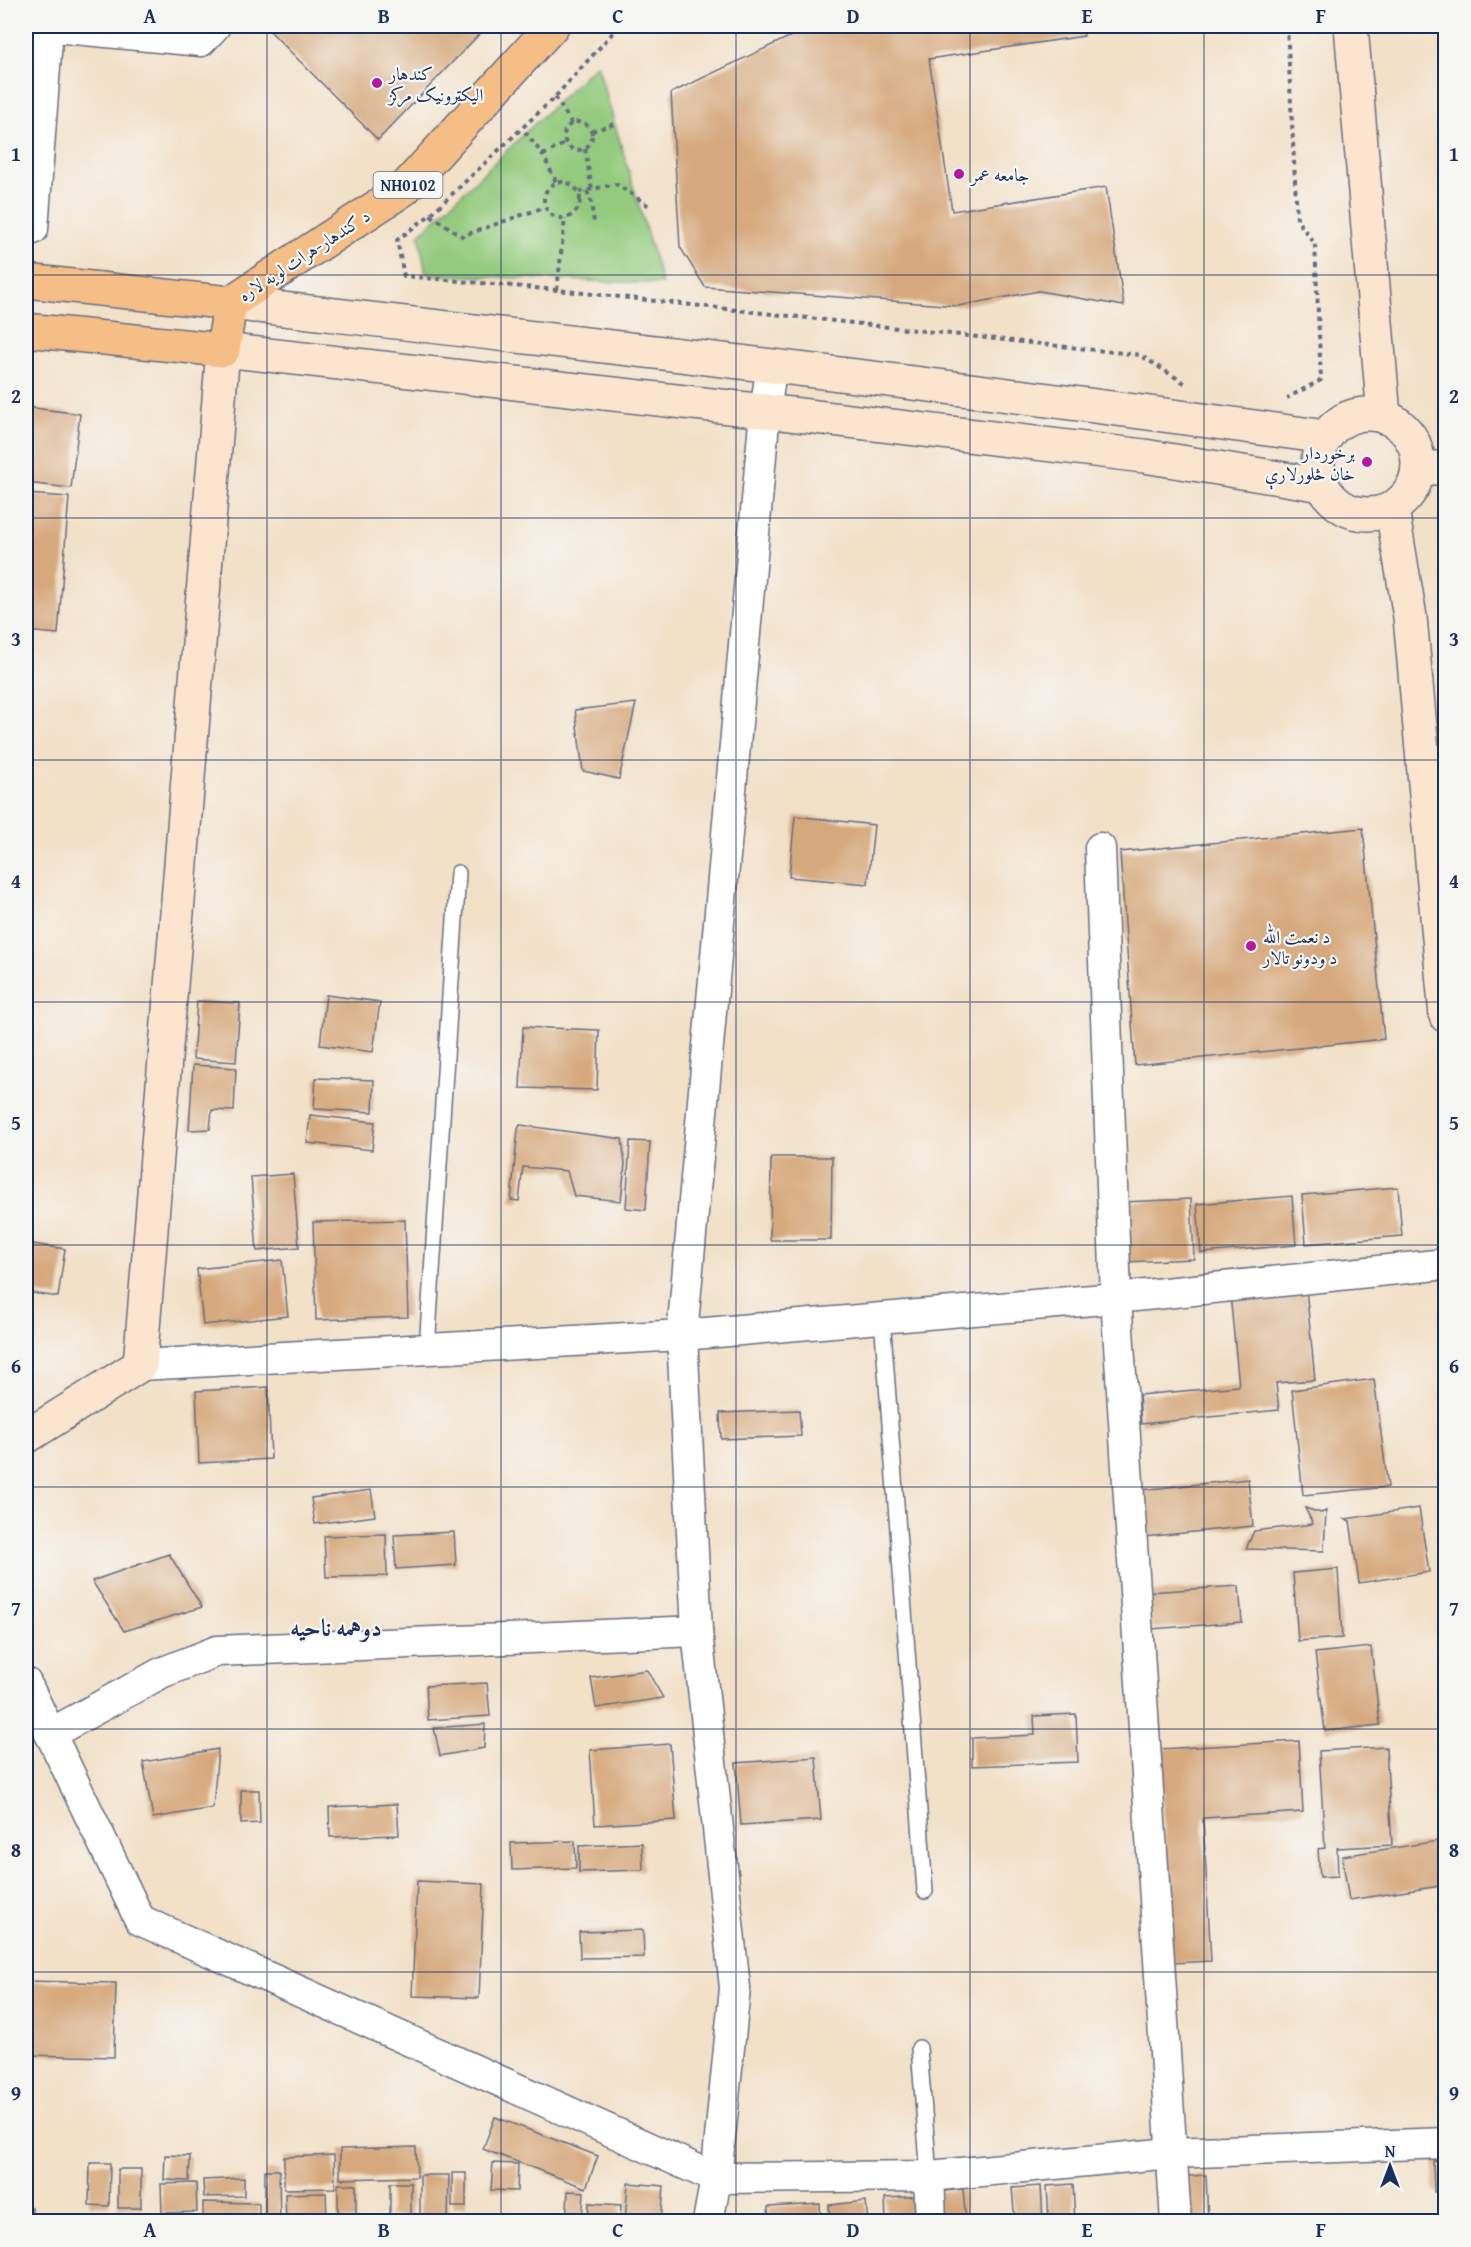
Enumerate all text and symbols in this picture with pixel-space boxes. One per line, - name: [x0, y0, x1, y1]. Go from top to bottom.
- text: A: [144, 1, 157, 30]
- text: B: [378, 1, 390, 30]
- text: C: [612, 1, 624, 30]
- text: D: [846, 1, 860, 30]
- text: E: [1082, 1, 1093, 30]
- text: F: [1316, 1, 1326, 30]
- place label: کندهار الیکټرونیک مرکز: [387, 60, 483, 108]
- marker: کندهار الیکټرونیک مرکز: [370, 76, 384, 90]
- text: 1: [11, 139, 21, 168]
- text: 1: [1449, 139, 1459, 168]
- place label: جامعه عمر: [969, 161, 1029, 188]
- marker: جامعه عمر: [952, 167, 966, 181]
- road number: NH0102: [374, 172, 442, 198]
- street label: د کندهار-هرات لويه لاره: [233, 202, 375, 308]
- text: 2: [11, 381, 21, 410]
- text: 2: [1449, 381, 1459, 410]
- place label: برخوردار خان څلورلارې: [1265, 439, 1355, 490]
- marker: برخوردار خان څلورلارې: [1360, 455, 1374, 469]
- text: 3: [11, 624, 21, 653]
- text: 3: [1449, 624, 1459, 653]
- text: 4: [11, 866, 21, 895]
- text: 4: [1449, 866, 1459, 895]
- place label: د نعمت الله د ودونو تالار: [1261, 923, 1337, 971]
- marker: د نعمت الله د ودونو تالار: [1244, 939, 1258, 953]
- text: 5: [11, 1108, 21, 1137]
- text: 5: [1449, 1108, 1459, 1137]
- text: 6: [11, 1351, 21, 1380]
- text: 6: [1449, 1351, 1459, 1380]
- text: 7: [11, 1593, 21, 1622]
- text: 7: [1449, 1593, 1459, 1622]
- district label: دوهمه ناحیه: [290, 1610, 382, 1645]
- text: 8: [11, 1835, 21, 1864]
- text: 8: [1449, 1835, 1459, 1864]
- text: 9: [11, 2078, 21, 2107]
- text: 9: [1449, 2078, 1459, 2107]
- north arrow: [1360, 2136, 1420, 2196]
- text: N: [1385, 2139, 1396, 2163]
- text: A: [144, 2215, 157, 2244]
- text: B: [378, 2215, 390, 2244]
- text: C: [612, 2215, 624, 2244]
- text: D: [846, 2215, 860, 2244]
- text: E: [1082, 2215, 1093, 2244]
- text: F: [1316, 2215, 1326, 2244]

